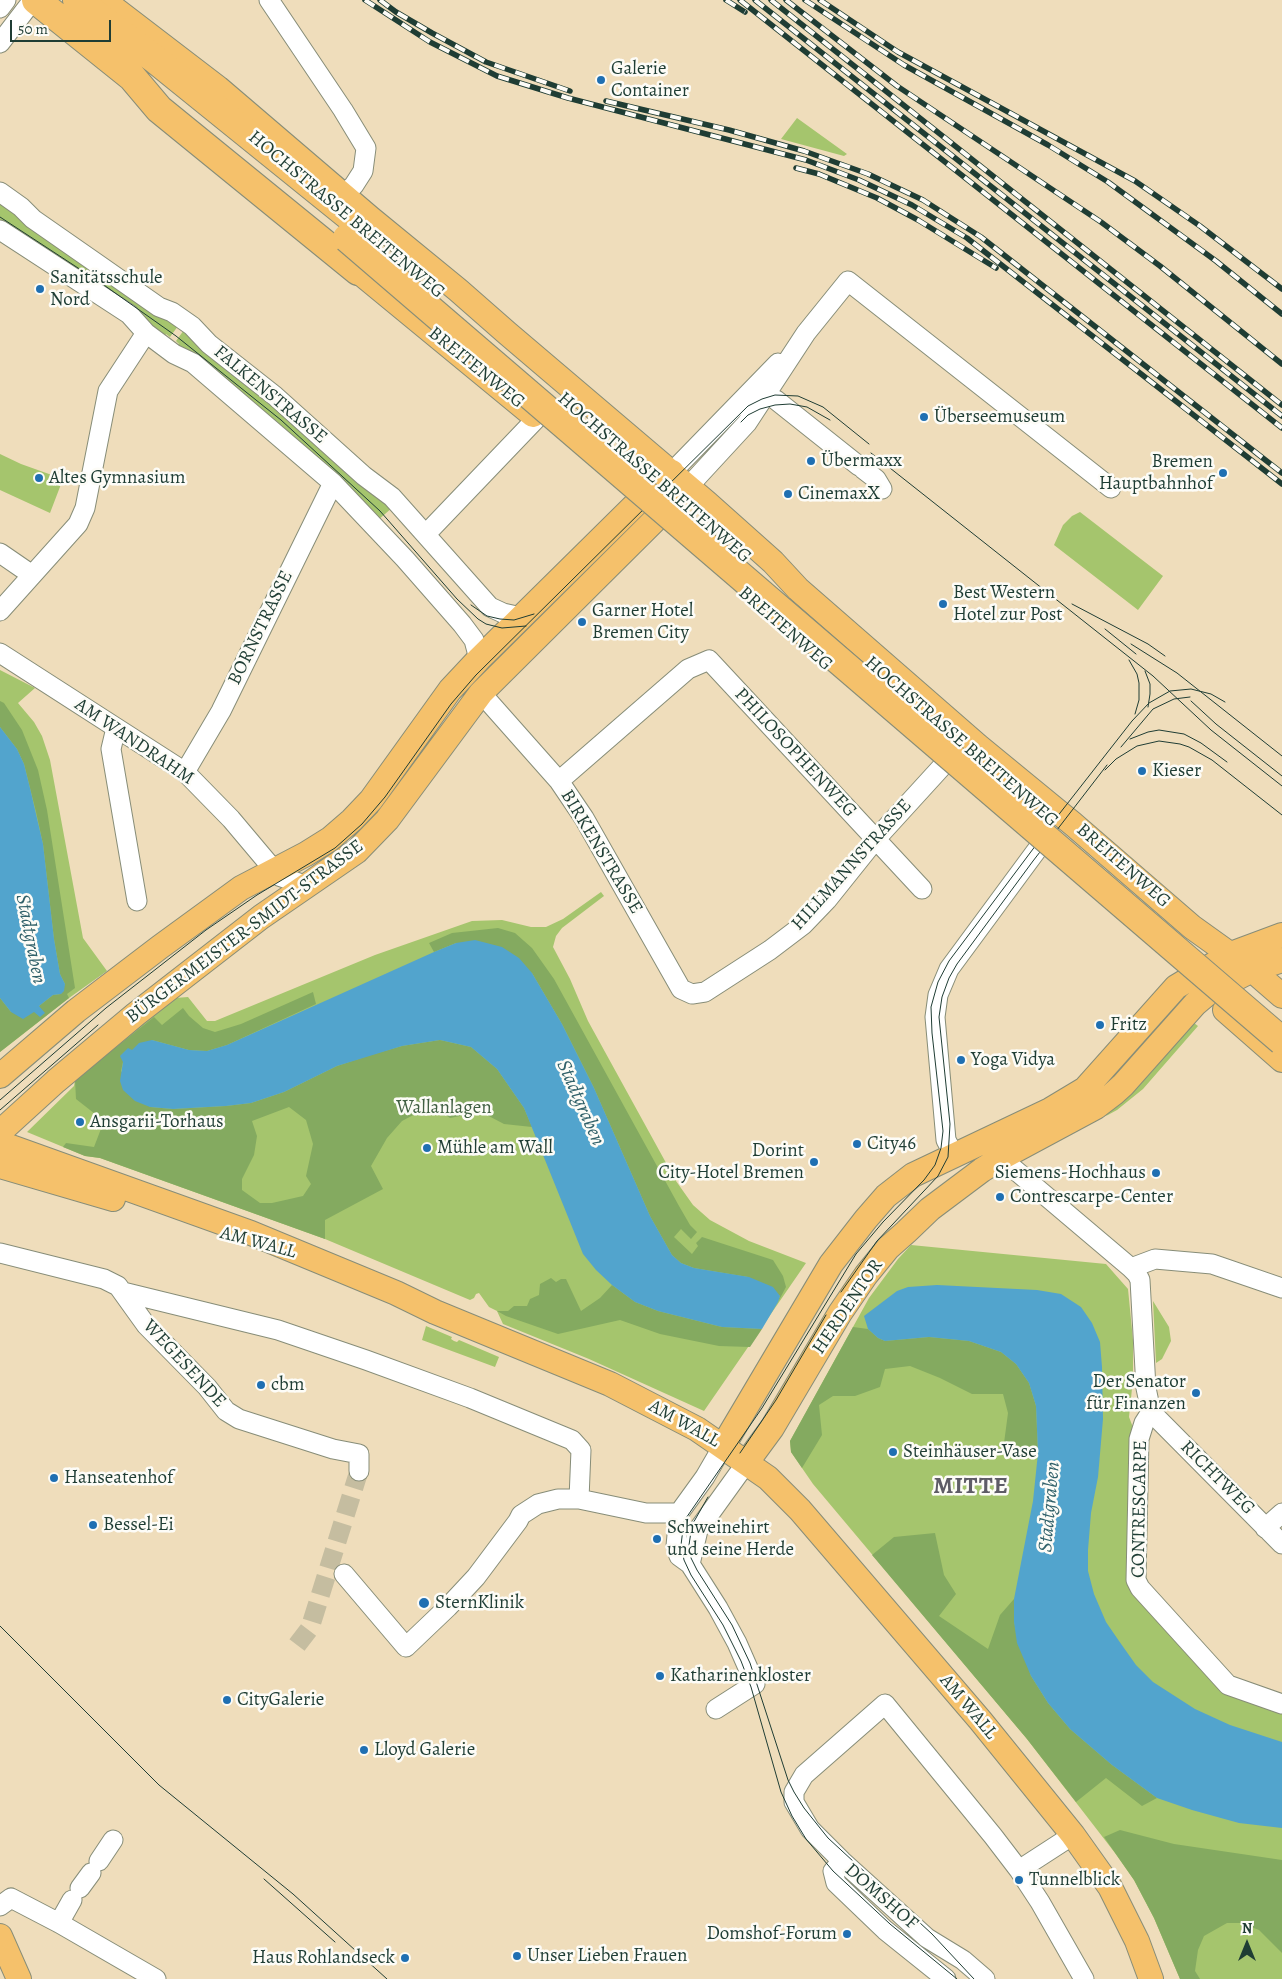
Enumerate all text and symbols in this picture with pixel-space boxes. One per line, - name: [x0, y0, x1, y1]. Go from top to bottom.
- scale bar: [12, 10, 114, 42]
- text: 50 m: [18, 19, 48, 39]
- place label: Galerie Container: [611, 58, 689, 102]
- marker: Galerie Container: [595, 74, 607, 86]
- street label: HOCHSTRASSE BREITENWEG: [243, 126, 449, 304]
- place label: Sanitätsschule Nord: [50, 267, 163, 311]
- marker: Sanitätsschule Nord: [34, 283, 46, 295]
- street label: BREITENWEG: [423, 322, 529, 414]
- street label: FALKENSTRASSE: [209, 341, 331, 449]
- street label: HOCHSTRASSE BREITENWEG: [553, 388, 755, 568]
- place label: Überseemuseum: [934, 406, 1065, 428]
- marker: Überseemuseum: [918, 411, 930, 423]
- place label: Übermaxx: [821, 450, 902, 472]
- place label: Bremen Hauptbahnhof: [1099, 451, 1213, 495]
- marker: Übermaxx: [805, 455, 817, 467]
- place label: Altes Gymnasium: [49, 467, 185, 489]
- marker: Bremen Hauptbahnhof: [1217, 467, 1229, 479]
- marker: Altes Gymnasium: [33, 472, 45, 484]
- place label: CinemaxX: [798, 483, 880, 505]
- marker: CinemaxX: [782, 488, 794, 500]
- street label: BORNSTRASSE: [224, 567, 298, 689]
- street label: BREITENWEG: [733, 582, 837, 676]
- place label: Best Western Hotel zur Post: [953, 582, 1063, 626]
- marker: Best Western Hotel zur Post: [937, 598, 949, 610]
- place label: Garner Hotel Bremen City: [592, 600, 693, 644]
- marker: Garner Hotel Bremen City: [576, 616, 588, 628]
- street label: HOCHSTRASSE BREITENWEG: [860, 652, 1062, 832]
- street label: PHILOSOPHENWEG: [729, 684, 861, 822]
- street label: AM WANDRAHM: [70, 694, 198, 790]
- place label: Kieser: [1152, 760, 1201, 782]
- marker: Kieser: [1136, 765, 1148, 777]
- street label: BIRKENSTRASSE: [555, 786, 647, 918]
- street label: HILLMANNSTRASSE: [787, 795, 917, 935]
- street label: BREITENWEG: [1071, 819, 1175, 913]
- street label: BÜRGERMEISTER-SMIDT-STRASSE: [122, 835, 368, 1029]
- water label: Stadtgraben: [10, 892, 50, 986]
- place label: Fritz: [1110, 1014, 1147, 1036]
- marker: Fritz: [1094, 1019, 1106, 1031]
- place label: Yoga Vidya: [971, 1049, 1055, 1071]
- marker: Yoga Vidya: [955, 1054, 967, 1066]
- water label: Stadtgraben: [551, 1057, 609, 1149]
- park label: Wallanlagen: [396, 1097, 492, 1119]
- place label: Ansgarii-Torhaus: [90, 1111, 224, 1133]
- marker: Ansgarii-Torhaus: [74, 1116, 86, 1128]
- place label: City46: [867, 1133, 916, 1155]
- place label: Mühle am Wall: [437, 1137, 553, 1159]
- marker: City46: [851, 1138, 863, 1150]
- place label: Dorint City-Hotel Bremen: [658, 1140, 804, 1184]
- marker: Mühle am Wall: [421, 1142, 433, 1154]
- marker: Dorint City-Hotel Bremen: [808, 1156, 820, 1168]
- place label: Siemens-Hochhaus: [995, 1162, 1146, 1184]
- marker: Siemens-Hochhaus: [1150, 1167, 1162, 1179]
- place label: Contrescarpe-Center: [1010, 1186, 1173, 1208]
- marker: Contrescarpe-Center: [994, 1191, 1006, 1203]
- street label: AM WALL: [217, 1222, 299, 1264]
- street label: HERDENTOR: [808, 1255, 888, 1359]
- street label: WEGESENDE: [137, 1315, 231, 1413]
- place label: Der Senator für Finanzen: [1086, 1371, 1186, 1415]
- place label: cbm: [271, 1374, 305, 1396]
- marker: cbm: [255, 1379, 267, 1391]
- marker: Der Senator für Finanzen: [1190, 1387, 1202, 1399]
- street label: AM WALL: [644, 1395, 724, 1453]
- street label: RICHTWEG: [1175, 1436, 1259, 1520]
- street label: CONTRESCARPE: [1127, 1440, 1153, 1578]
- place label: Steinhäuser-Vase: [903, 1441, 1037, 1463]
- marker: Steinhäuser-Vase: [887, 1446, 899, 1458]
- water label: Stadtgraben: [1034, 1461, 1066, 1553]
- place label: Hanseatenhof: [64, 1467, 173, 1489]
- marker: Hanseatenhof: [48, 1472, 60, 1484]
- district label: MITTE: [933, 1473, 1009, 1501]
- place label: Bessel-Ei: [103, 1514, 174, 1536]
- place label: Schweinehirt und seine Herde: [667, 1517, 794, 1561]
- marker: Bessel-Ei: [87, 1519, 99, 1531]
- marker: Schweinehirt und seine Herde: [651, 1533, 663, 1545]
- place label: SternKlinik: [435, 1592, 524, 1614]
- marker: SternKlinik: [417, 1596, 431, 1610]
- place label: Katharinenkloster: [670, 1665, 811, 1687]
- marker: Katharinenkloster: [654, 1670, 666, 1682]
- street label: AM WALL: [934, 1670, 1002, 1744]
- place label: CityGalerie: [237, 1689, 324, 1711]
- marker: CityGalerie: [221, 1694, 233, 1706]
- place label: Lloyd Galerie: [374, 1739, 475, 1761]
- marker: Lloyd Galerie: [358, 1744, 370, 1756]
- street label: DOMSHOF: [840, 1859, 922, 1935]
- place label: Tunnelblick: [1029, 1869, 1120, 1891]
- marker: Tunnelblick: [1013, 1874, 1025, 1886]
- north arrow: [1222, 1919, 1272, 1969]
- text: N: [1242, 1919, 1252, 1938]
- place label: Domshof-Forum: [707, 1923, 837, 1945]
- marker: Domshof-Forum: [841, 1928, 853, 1940]
- place label: Unser Lieben Frauen: [527, 1945, 687, 1967]
- place label: Haus Rohlandseck: [252, 1947, 395, 1969]
- marker: Unser Lieben Frauen: [511, 1950, 523, 1962]
- marker: Haus Rohlandseck: [399, 1952, 411, 1964]

